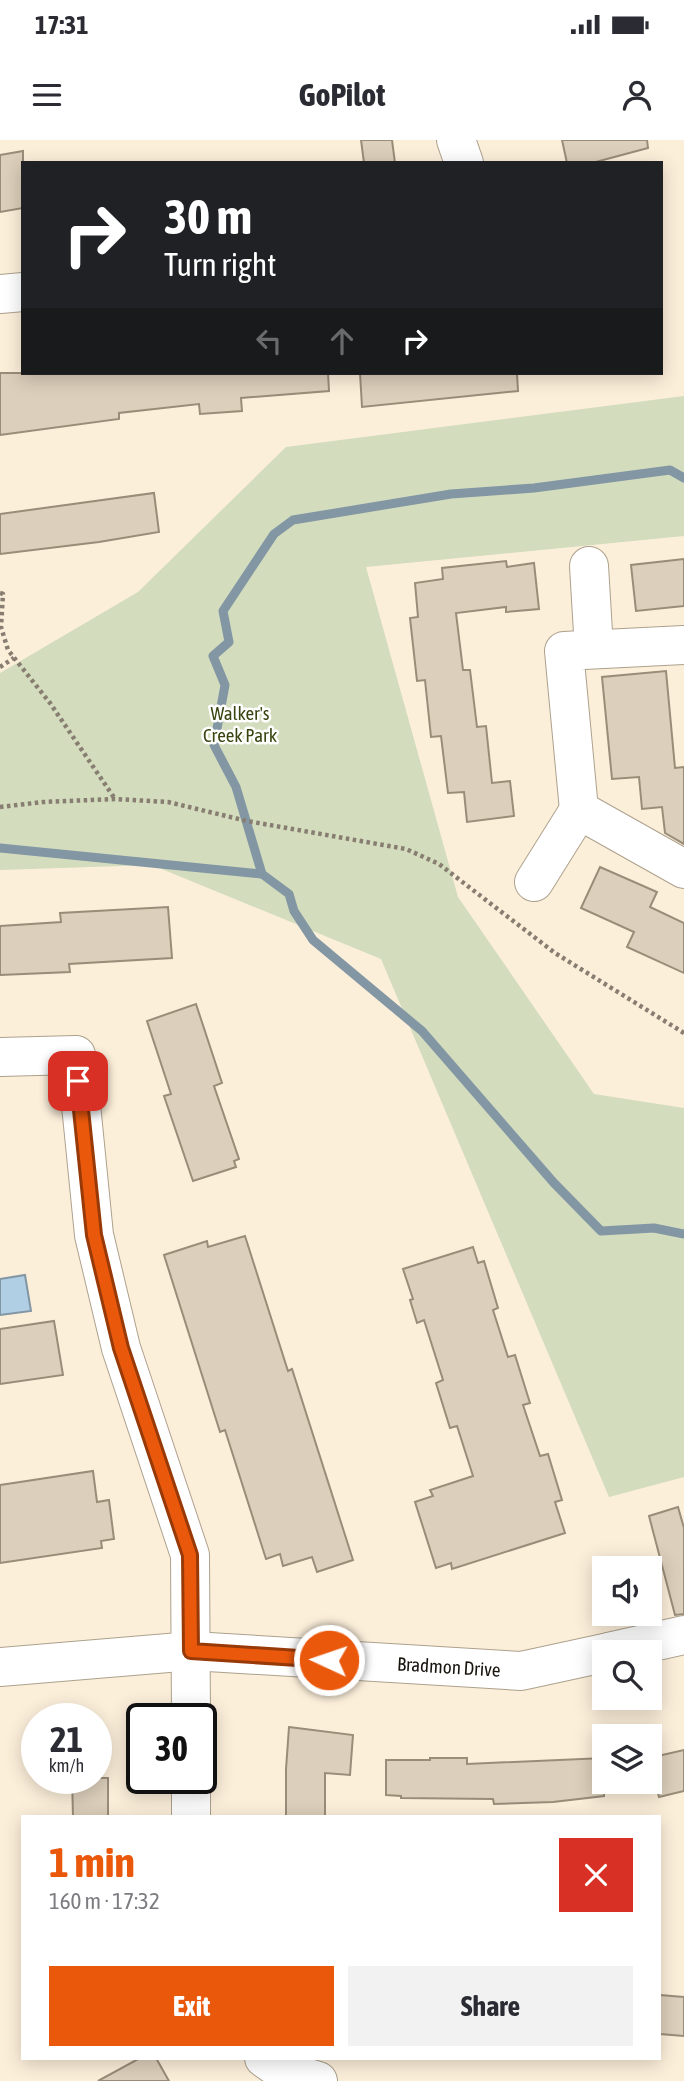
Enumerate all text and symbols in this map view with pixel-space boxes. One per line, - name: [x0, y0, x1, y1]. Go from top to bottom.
- text: 17:31: [35, 10, 89, 40]
- icon: menu: [28, 76, 66, 114]
- text: GoPilot: [298, 76, 386, 113]
- icon: person: [618, 76, 656, 114]
- text: 30 m: [164, 188, 252, 244]
- icon: right: [49, 189, 140, 280]
- text: Turn right: [164, 246, 277, 283]
- icon: left: [250, 322, 288, 360]
- icon: ahead: [323, 322, 361, 360]
- icon: right: [396, 322, 434, 360]
- park label: Walker's Creek Park: [203, 702, 278, 746]
- pin: [48, 1051, 108, 1111]
- icon: arrive: [59, 1062, 97, 1100]
- map controls: [592, 1556, 662, 1794]
- button: sound: [592, 1556, 662, 1626]
- position arrow: [292, 1623, 366, 1697]
- button: search: [592, 1640, 662, 1710]
- street label: Bradmon Drive: [397, 1652, 501, 1681]
- speed limit sign: 30: [126, 1703, 217, 1794]
- text: 21: [50, 1719, 83, 1759]
- button: layers: [592, 1724, 662, 1794]
- text: km/h: [49, 1755, 84, 1776]
- text: 1 min: [49, 1838, 135, 1886]
- button: close: [559, 1838, 633, 1912]
- text: 160 m · 17:32: [49, 1888, 160, 1914]
- button: Exit: [49, 1966, 334, 2046]
- button: Share: [348, 1966, 633, 2046]

